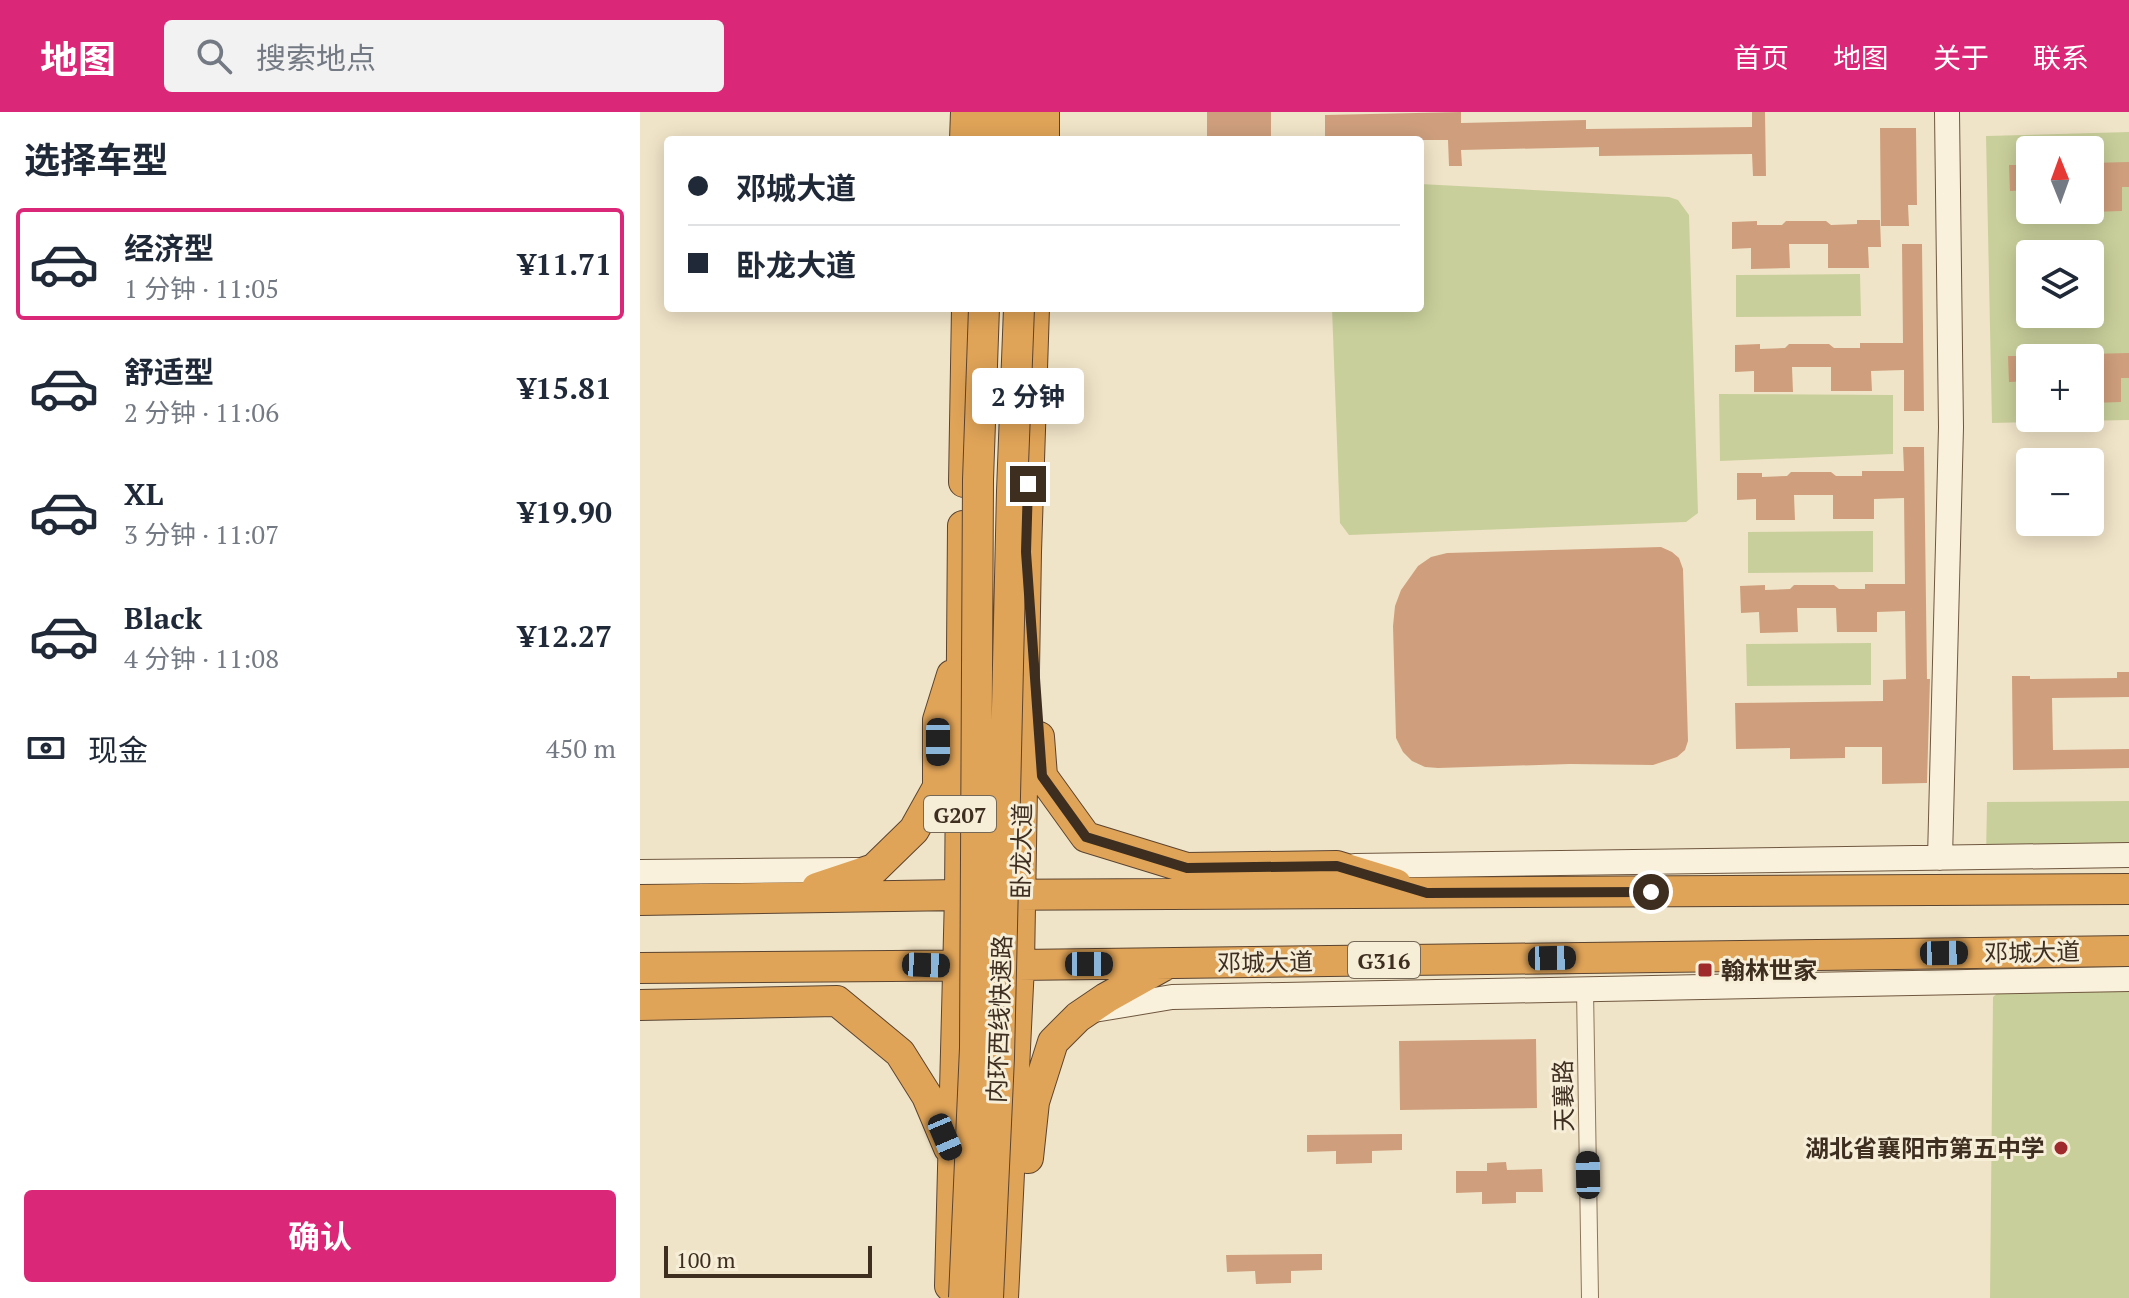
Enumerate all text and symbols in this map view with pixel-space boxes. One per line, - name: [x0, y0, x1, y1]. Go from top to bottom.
- search box: [164, 20, 724, 92]
- text: 地图: [40, 34, 116, 84]
- icon: search: [192, 34, 236, 78]
- text: 搜索地点: [256, 38, 376, 78]
- text: 首页: [1733, 39, 1789, 76]
- text: 地图: [1833, 39, 1889, 76]
- text: 关于: [1933, 39, 1989, 76]
- text: 联系: [2033, 39, 2089, 76]
- text: 选择车型: [24, 136, 168, 183]
- north arrow: [2016, 136, 2104, 224]
- map controls: [2016, 136, 2104, 536]
- text: 邓城大道: [736, 168, 856, 208]
- icon: car: [28, 228, 100, 300]
- text: 经济型: [124, 228, 214, 268]
- button: layers: [2016, 240, 2104, 328]
- text: ¥11.71: [518, 244, 612, 284]
- text: 卧龙大道: [736, 245, 856, 285]
- text: 1 分钟 · 11:05: [124, 271, 279, 305]
- button: +: [2016, 344, 2104, 432]
- icon: car: [28, 352, 100, 424]
- text: 舒适型: [124, 352, 214, 392]
- text: ¥15.81: [518, 368, 612, 408]
- callout: 2 分钟: [972, 368, 1084, 424]
- text: 2 分钟: [991, 379, 1065, 413]
- text: 2 分钟 · 11:06: [124, 395, 279, 429]
- button: −: [2016, 448, 2104, 536]
- route end: [1010, 466, 1046, 502]
- text: XL: [124, 474, 163, 514]
- icon: car: [28, 476, 100, 548]
- text: ¥19.90: [518, 492, 612, 532]
- text: 3 分钟 · 11:07: [124, 517, 279, 551]
- text: Black: [124, 598, 202, 638]
- icon: car: [28, 600, 100, 672]
- text: ¥12.27: [518, 616, 612, 656]
- text: 4 分钟 · 11:08: [124, 641, 279, 675]
- car: [926, 718, 950, 766]
- icon: cash: [24, 726, 68, 770]
- text: 现金: [88, 730, 148, 770]
- text: 450 m: [546, 731, 616, 765]
- road number: G207: [924, 796, 996, 832]
- street label: 卧龙大道: [1004, 803, 1038, 899]
- route start: [1633, 874, 1669, 910]
- street label: 内环西线快速路: [980, 934, 1018, 1104]
- street label: 邓城大道: [1984, 935, 2080, 969]
- car: [1920, 941, 1968, 965]
- road number: G316: [1348, 942, 1420, 978]
- street label: 邓城大道: [1217, 945, 1313, 979]
- car: [1528, 946, 1576, 970]
- car: [902, 952, 950, 978]
- car: [1065, 952, 1113, 976]
- place label: 翰林世家: [1721, 954, 1817, 986]
- marker: 翰林世家: [1696, 961, 1714, 979]
- street label: 天襄路: [1546, 1060, 1580, 1132]
- car: [925, 1110, 965, 1164]
- place label: 湖北省襄阳市第五中学: [1805, 1132, 2045, 1164]
- marker: 湖北省襄阳市第五中学: [2052, 1139, 2070, 1157]
- car: [1576, 1151, 1600, 1199]
- button: 确认: [24, 1190, 616, 1282]
- scale bar: [664, 1242, 872, 1278]
- text: 100 m: [676, 1245, 736, 1274]

